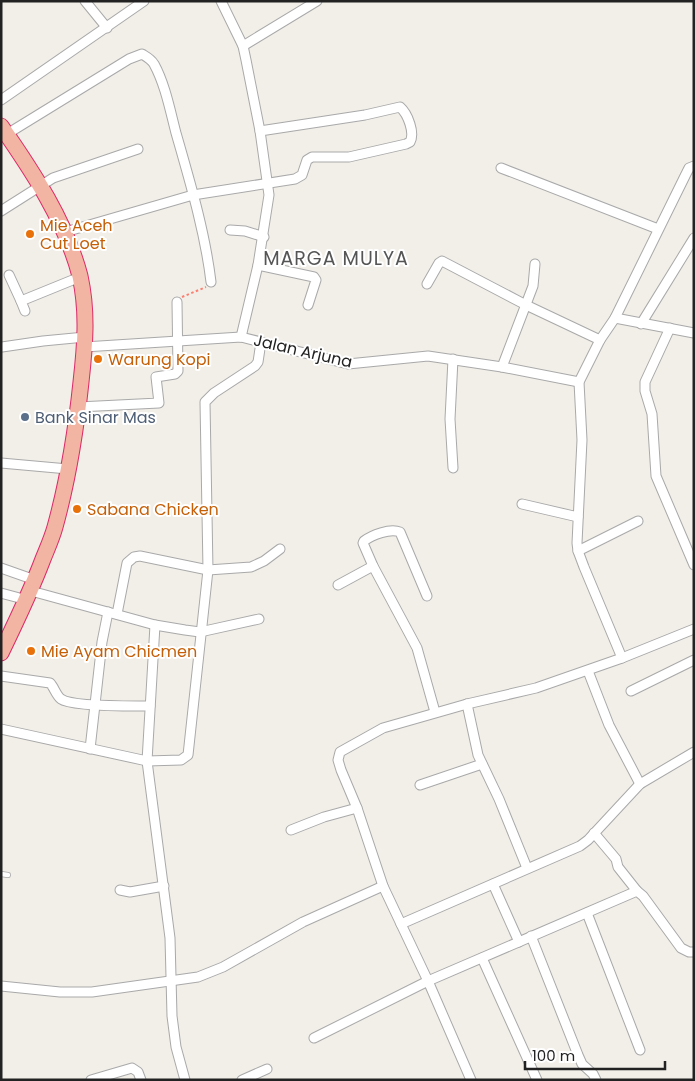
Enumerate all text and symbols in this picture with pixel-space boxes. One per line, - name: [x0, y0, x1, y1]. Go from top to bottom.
- place label: Mie Aceh Cut Loet: [40, 214, 113, 255]
- marker: Mie Aceh Cut Loet: [24, 228, 36, 240]
- district label: MARGA MULYA: [263, 245, 409, 272]
- street label: Jalan Arjuna: [251, 328, 355, 374]
- place label: Warung Kopi: [108, 348, 211, 371]
- marker: Warung Kopi: [92, 353, 104, 365]
- place label: Bank Sinar Mas: [35, 406, 156, 429]
- marker: Bank Sinar Mas: [19, 411, 31, 423]
- place label: Sabana Chicken: [87, 498, 219, 521]
- marker: Sabana Chicken: [71, 503, 83, 515]
- place label: Mie Ayam Chicmen: [41, 640, 197, 663]
- marker: Mie Ayam Chicmen: [25, 645, 37, 657]
- scale bar: [525, 1038, 665, 1070]
- text: 100 m: [532, 1045, 575, 1066]

